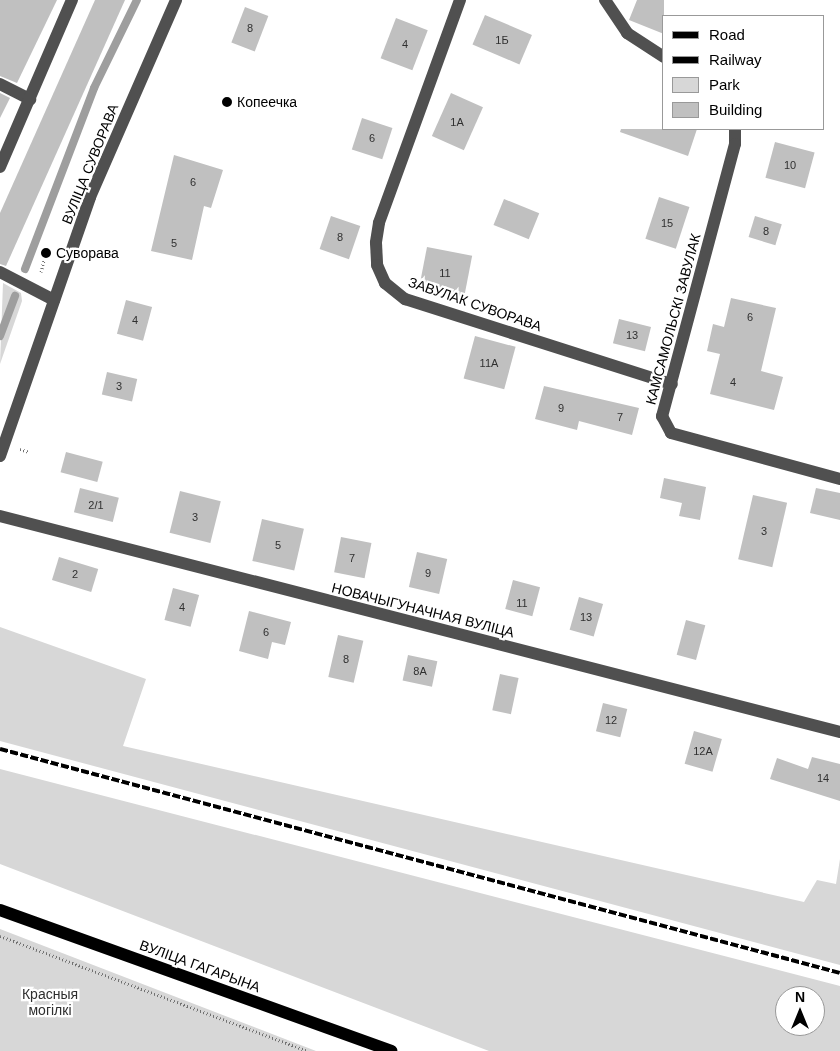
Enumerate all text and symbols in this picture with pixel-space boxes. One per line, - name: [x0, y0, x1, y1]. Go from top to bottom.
- legend: [662, 15, 825, 130]
- house number: 8: [247, 21, 253, 35]
- text: Road: [709, 26, 745, 43]
- house number: 1Б: [495, 33, 509, 47]
- house number: 4: [402, 37, 408, 51]
- text: Railway: [709, 51, 762, 68]
- text: Park: [709, 76, 740, 93]
- place label: Копеечка: [237, 94, 297, 110]
- marker: Копеечка: [221, 96, 233, 108]
- street label: ВУЛІЦА СУВОРАВА: [58, 101, 122, 227]
- text: Building: [709, 101, 762, 118]
- house number: 1А: [450, 115, 464, 129]
- house number: 6: [369, 131, 375, 145]
- house number: 10: [784, 158, 796, 172]
- house number: 6: [190, 175, 196, 189]
- house number: 15: [661, 216, 673, 230]
- house number: 8: [763, 224, 769, 238]
- house number: 8: [337, 230, 343, 244]
- street label: КАМСАМОЛЬСКІ ЗАВУЛАК: [642, 232, 704, 406]
- house number: 5: [171, 236, 177, 250]
- place label: Суворава: [56, 245, 119, 261]
- marker: Суворава: [40, 247, 52, 259]
- house number: 11: [439, 266, 451, 280]
- street label: ЗАВУЛАК СУВОРАВА: [406, 273, 544, 335]
- house number: 6: [747, 310, 753, 324]
- house number: 4: [132, 313, 138, 327]
- house number: 13: [626, 328, 638, 342]
- house number: 11А: [480, 356, 498, 370]
- house number: 4: [730, 375, 736, 389]
- house number: 3: [116, 379, 122, 393]
- house number: 9: [558, 401, 564, 415]
- house number: 7: [617, 410, 623, 424]
- house number: 2/1: [88, 498, 104, 512]
- house number: 3: [192, 510, 198, 524]
- house number: 3: [761, 524, 767, 538]
- house number: 5: [275, 538, 281, 552]
- house number: 7: [349, 551, 355, 565]
- house number: 9: [425, 566, 431, 580]
- house number: 2: [72, 567, 78, 581]
- street label: НОВАЧЫГУНАЧНАЯ ВУЛІЦА: [330, 579, 516, 641]
- house number: 11: [516, 596, 528, 610]
- house number: 4: [179, 600, 185, 614]
- house number: 13: [580, 610, 592, 624]
- house number: 6: [263, 625, 269, 639]
- house number: 8: [343, 652, 349, 666]
- house number: 8А: [413, 664, 427, 678]
- house number: 12: [605, 713, 617, 727]
- house number: 12А: [693, 744, 713, 758]
- house number: 14: [817, 771, 829, 785]
- street label: ВУЛІЦА ГАГАРЫНА: [137, 936, 263, 996]
- park label: Красныя могілкі: [22, 986, 78, 1019]
- north arrow: [775, 986, 825, 1036]
- text: N: [795, 989, 805, 1005]

